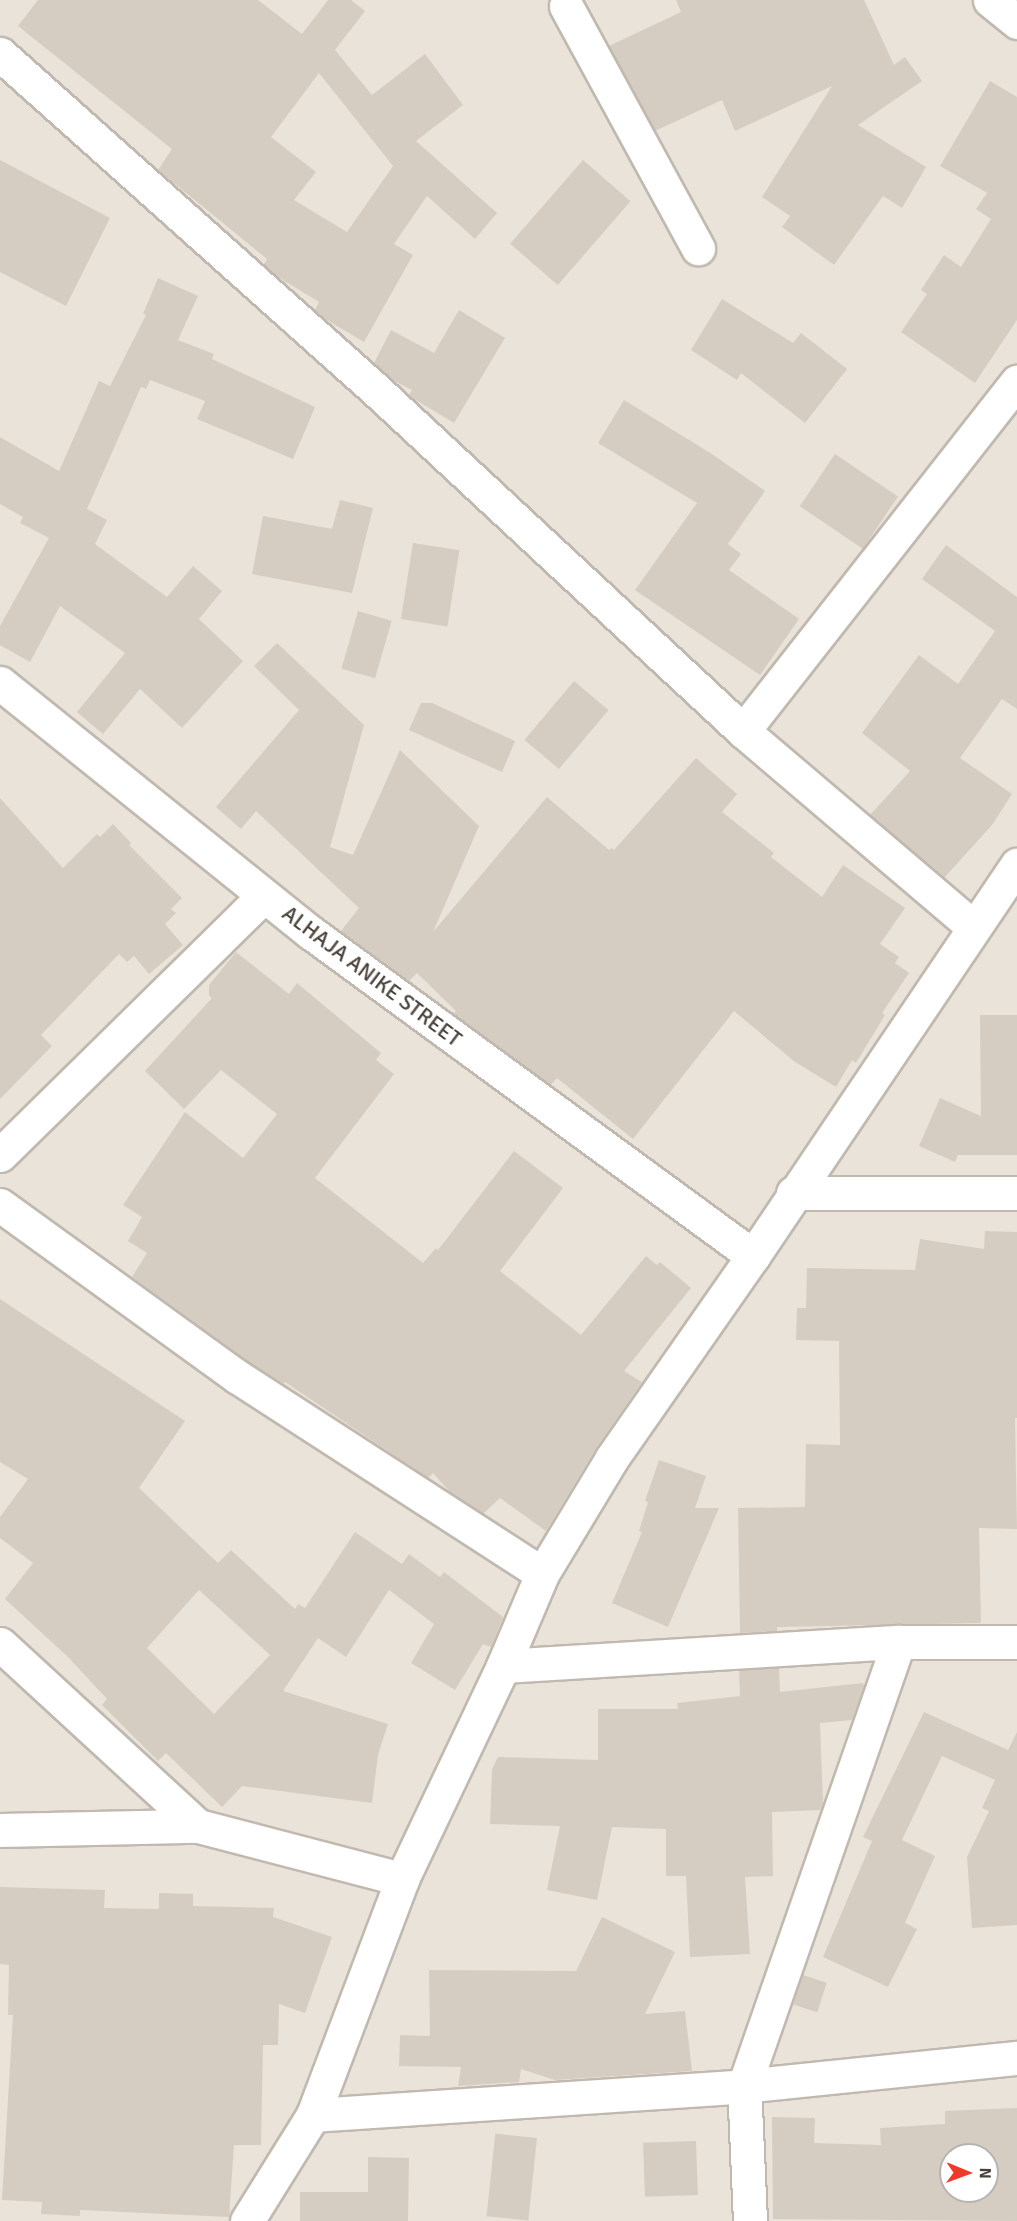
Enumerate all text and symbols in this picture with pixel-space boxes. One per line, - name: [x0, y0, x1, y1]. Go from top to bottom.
- street label: ALHAJA ANIKE STREET: [277, 900, 467, 1052]
- north arrow: [939, 2143, 999, 2203]
- text: N: [975, 2168, 995, 2179]

